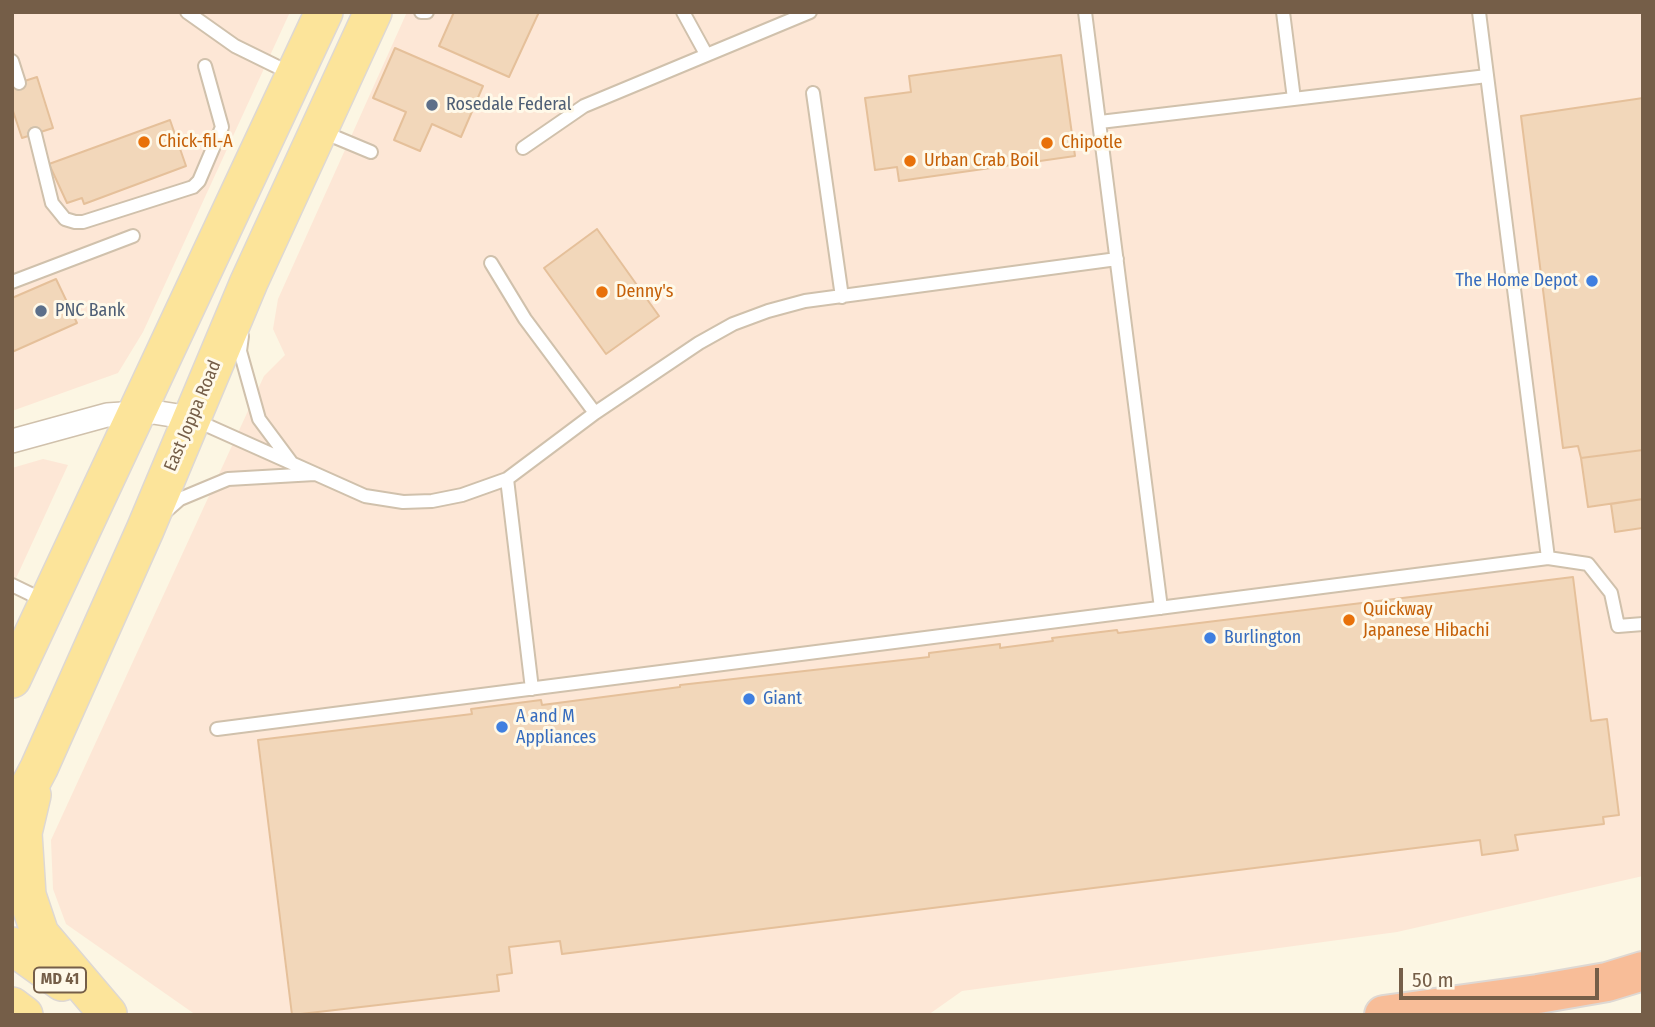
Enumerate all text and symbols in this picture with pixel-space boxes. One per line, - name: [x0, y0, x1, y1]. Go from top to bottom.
- place label: Rosedale Federal: [446, 94, 571, 116]
- marker: Rosedale Federal: [424, 97, 440, 113]
- place label: Chick-fil-A: [158, 131, 233, 153]
- place label: Chipotle: [1061, 132, 1122, 154]
- marker: Chick-fil-A: [136, 134, 152, 150]
- marker: Chipotle: [1039, 135, 1055, 151]
- place label: Urban Crab Boil: [924, 150, 1039, 172]
- marker: Urban Crab Boil: [902, 153, 918, 169]
- place label: The Home Depot: [1455, 270, 1578, 292]
- marker: The Home Depot: [1584, 273, 1600, 289]
- place label: Denny's: [616, 281, 673, 303]
- marker: Denny's: [594, 284, 610, 300]
- place label: PNC Bank: [55, 300, 125, 322]
- marker: PNC Bank: [33, 303, 49, 319]
- street label: East Joppa Road: [160, 357, 226, 475]
- place label: Quickway Japanese Hibachi: [1363, 599, 1490, 642]
- marker: Quickway Japanese Hibachi: [1341, 612, 1357, 628]
- place label: Burlington: [1224, 627, 1301, 649]
- marker: Burlington: [1202, 630, 1218, 646]
- place label: Giant: [763, 688, 802, 710]
- marker: Giant: [741, 691, 757, 707]
- place label: A and M Appliances: [516, 706, 596, 748]
- marker: A and M Appliances: [494, 719, 510, 735]
- scale bar: [1403, 954, 1602, 998]
- text: 50 m: [1412, 967, 1454, 993]
- road number: MD 41: [34, 968, 86, 992]

